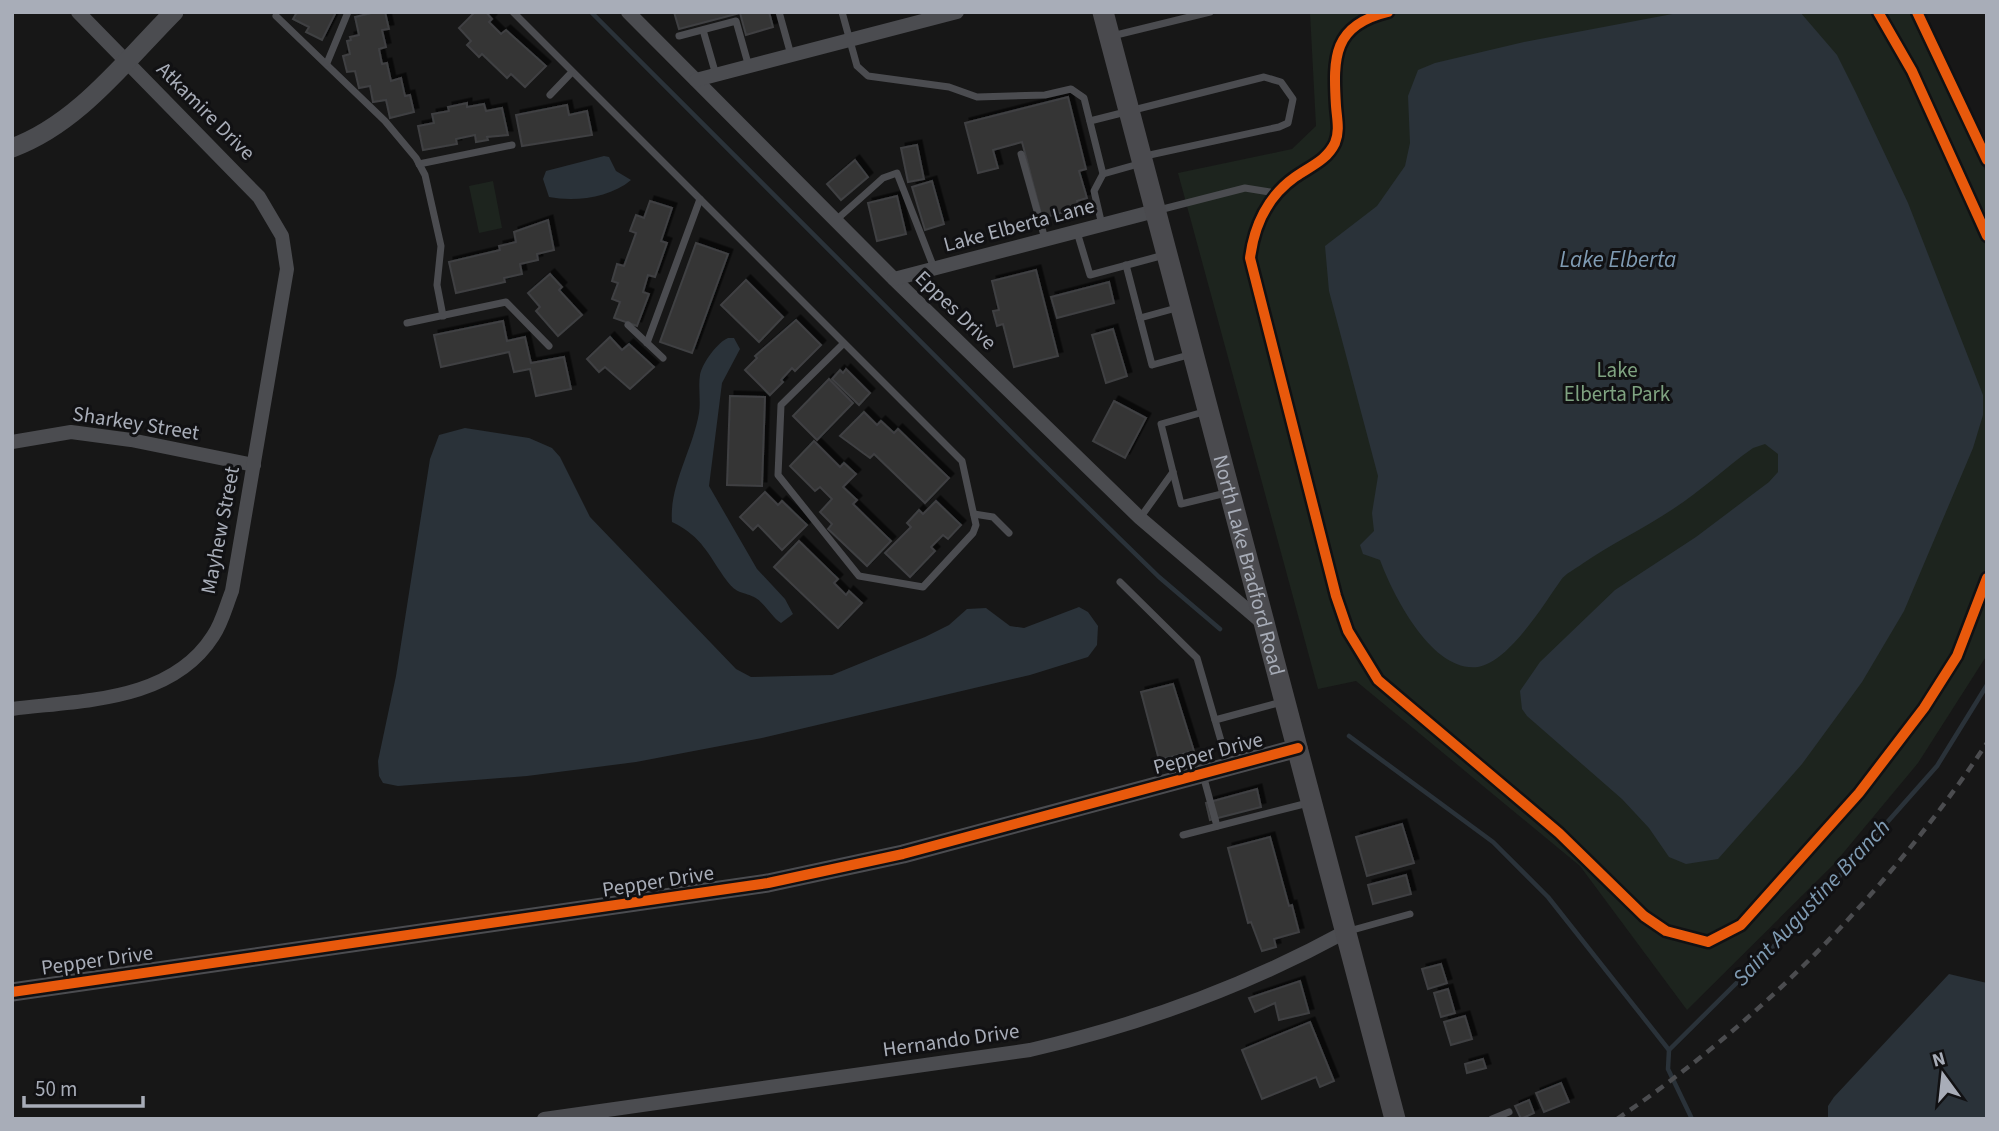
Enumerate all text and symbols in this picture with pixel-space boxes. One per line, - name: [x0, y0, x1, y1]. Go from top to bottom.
- street label: Atkamire Drive: [150, 55, 262, 167]
- street label: Lake Elberta Lane: [940, 190, 1098, 260]
- water label: Lake Elberta: [1560, 243, 1676, 276]
- street label: Eppes Drive: [908, 263, 1004, 357]
- park label: Lake Elberta Park: [1564, 355, 1671, 409]
- street label: Sharkey Street: [71, 398, 201, 448]
- street label: North Lake Bradford Road: [1205, 451, 1292, 679]
- street label: Mayhew Street: [193, 464, 247, 596]
- street label: Pepper Drive: [1150, 724, 1266, 782]
- water label: Saint Augustine Branch: [1725, 811, 1898, 993]
- street label: Pepper Drive: [600, 857, 716, 905]
- street label: Pepper Drive: [39, 937, 155, 983]
- street label: Hernando Drive: [881, 1016, 1021, 1064]
- north arrow: [1908, 1040, 1978, 1110]
- text: N: [1929, 1045, 1949, 1075]
- scale bar: [24, 1064, 144, 1108]
- text: 50 m: [35, 1074, 77, 1104]

